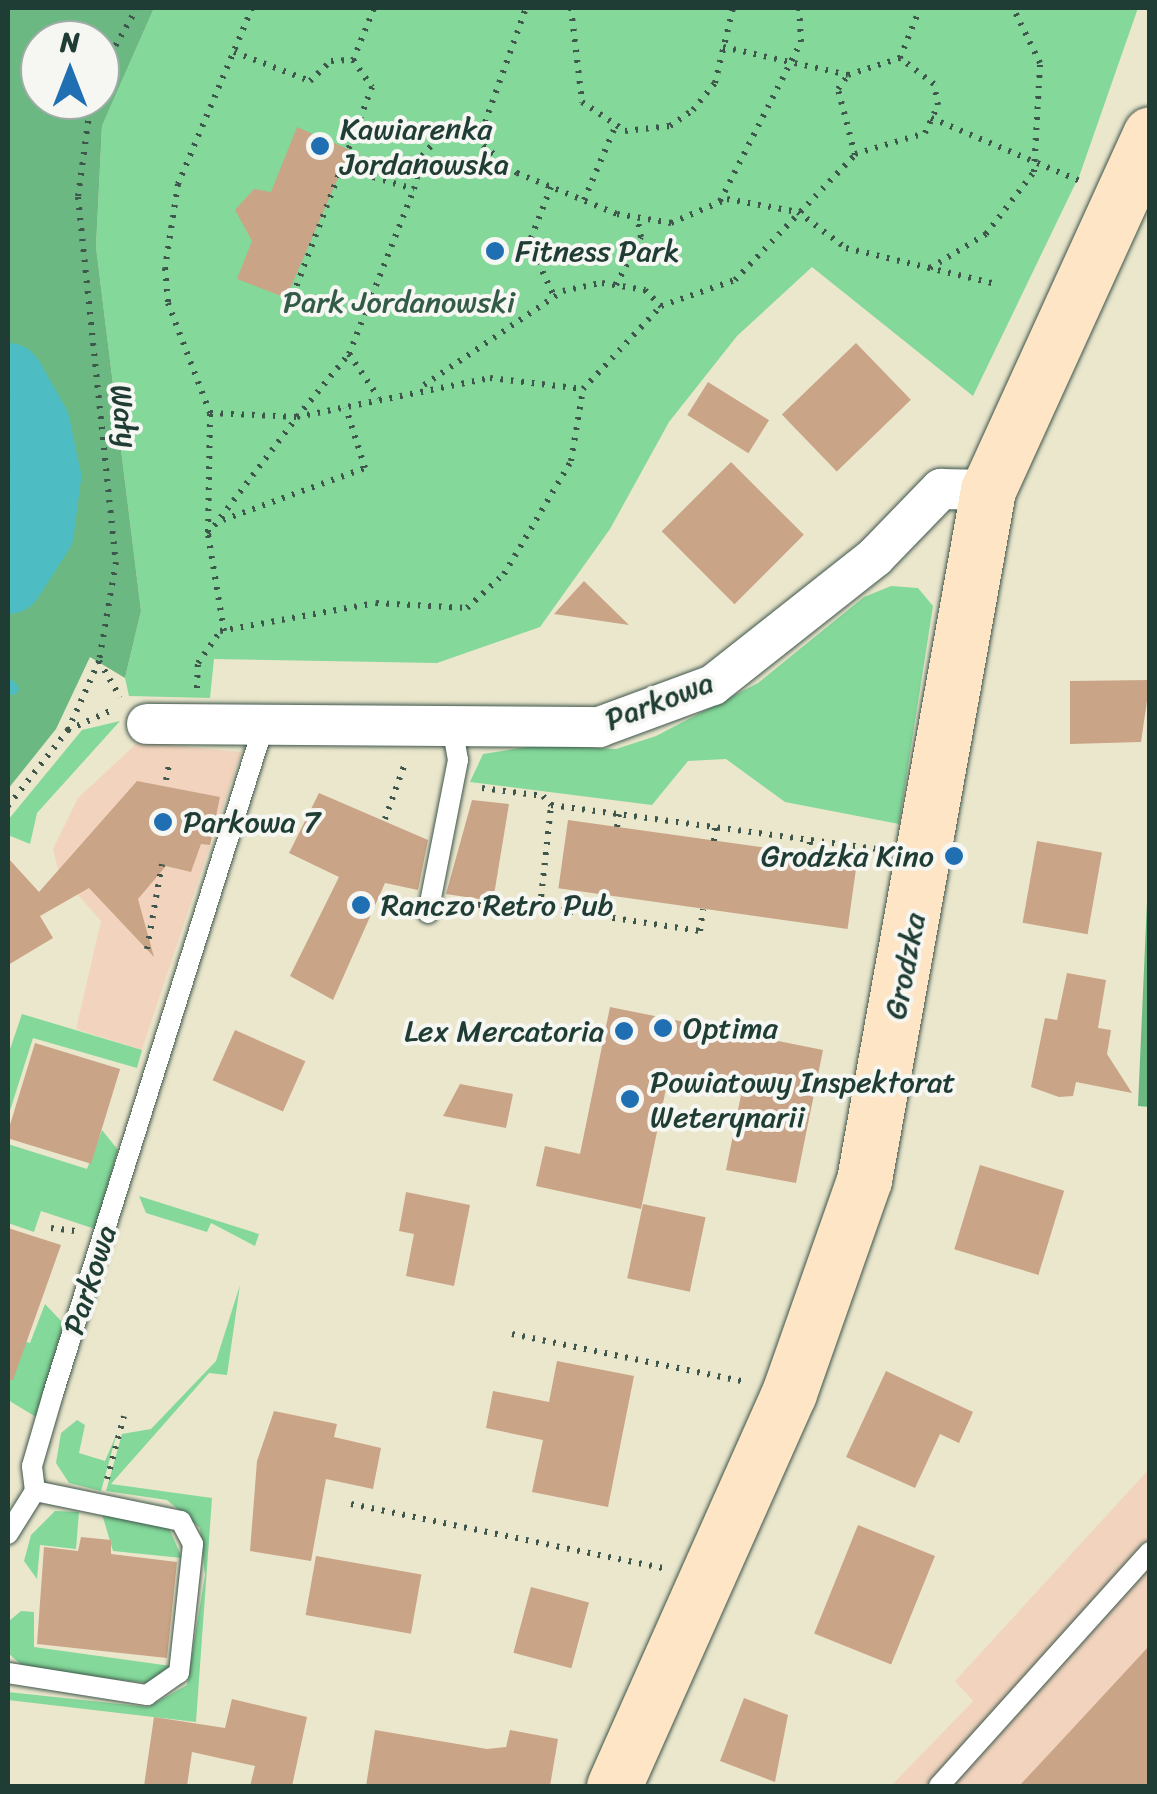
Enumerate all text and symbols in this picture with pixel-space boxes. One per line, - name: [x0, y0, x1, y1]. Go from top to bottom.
- text: N: [60, 17, 80, 66]
- north arrow: [20, 20, 120, 120]
- place label: Kawiarenka Jordanowska: [340, 111, 509, 182]
- marker: Kawiarenka Jordanowska: [309, 135, 331, 157]
- place label: Fitness Park: [515, 233, 680, 269]
- marker: Fitness Park: [484, 240, 506, 262]
- park label: Park Jordanowski: [283, 284, 515, 320]
- street label: Wały: [102, 382, 146, 450]
- street label: Parkowa: [600, 664, 718, 738]
- place label: Parkowa 7: [183, 804, 320, 840]
- marker: Parkowa 7: [152, 811, 174, 833]
- place label: Grodzka Kino: [761, 838, 934, 874]
- marker: Grodzka Kino: [943, 845, 965, 867]
- place label: Ranczo Retro Pub: [381, 887, 616, 923]
- marker: Ranczo Retro Pub: [350, 894, 372, 916]
- street label: Grodzka: [877, 910, 933, 1022]
- place label: Optima: [683, 1010, 778, 1046]
- place label: Lex Mercatoria: [407, 1013, 604, 1049]
- marker: Optima: [652, 1017, 674, 1039]
- marker: Lex Mercatoria: [613, 1020, 635, 1042]
- place label: Powiatowy Inspektorat Weterynarii: [650, 1064, 958, 1134]
- marker: Powiatowy Inspektorat Weterynarii: [619, 1088, 641, 1110]
- street label: Parkowa: [55, 1221, 125, 1339]

